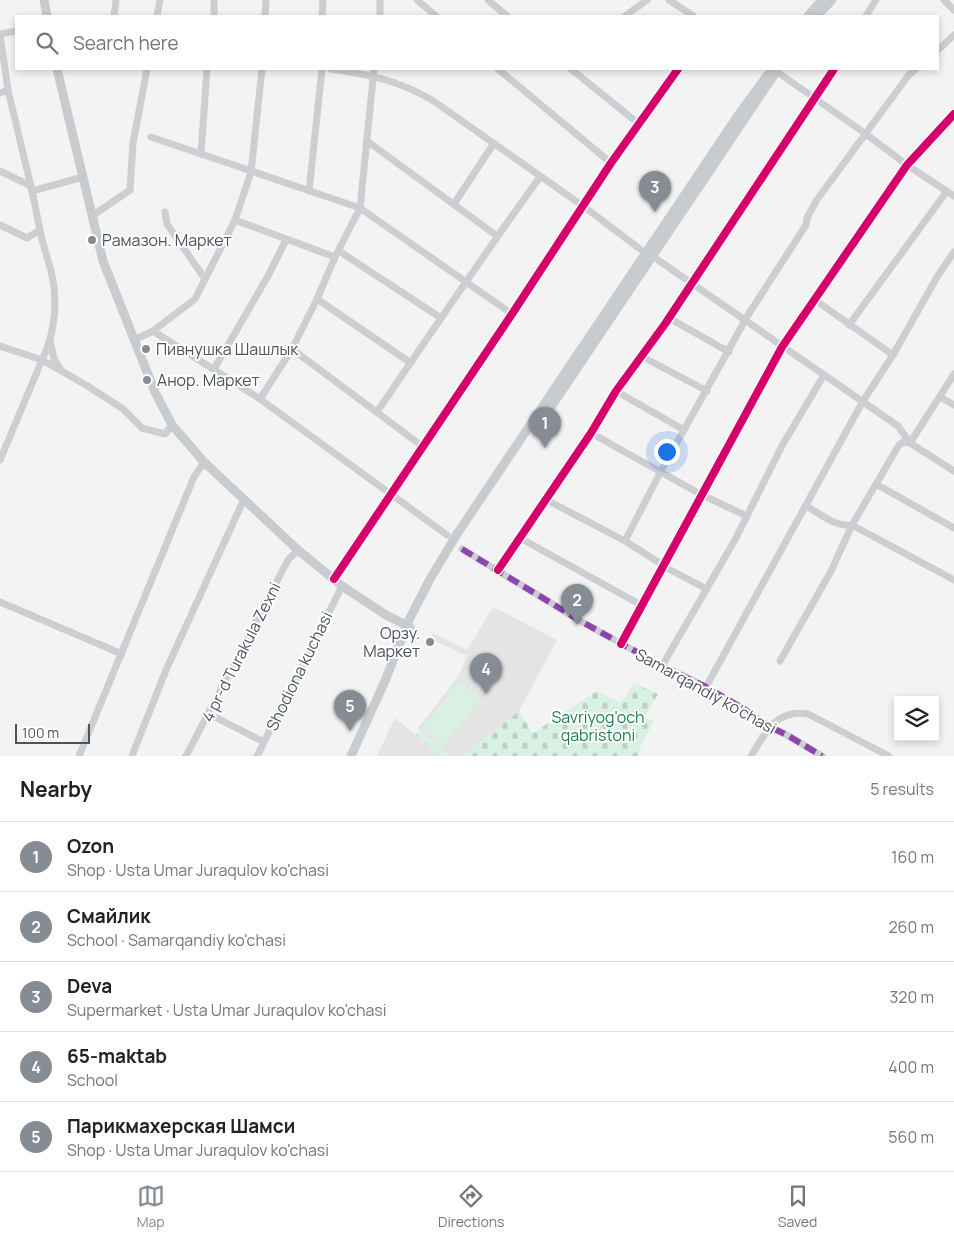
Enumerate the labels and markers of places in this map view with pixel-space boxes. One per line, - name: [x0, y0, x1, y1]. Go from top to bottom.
- pin: 3: [639, 171, 671, 212]
- place label: Рамазон. Маркет: [102, 229, 232, 251]
- marker: Рамазон. Маркет: [86, 234, 98, 246]
- place label: Пивнушка Шашлык: [156, 338, 299, 360]
- marker: Пивнушка Шашлык: [140, 343, 152, 355]
- place label: Анор. Маркет: [157, 369, 260, 391]
- marker: Анор. Маркет: [141, 374, 153, 386]
- pin: 1: [529, 407, 561, 448]
- pin: 2: [561, 584, 593, 625]
- place label: Орзу. Маркет: [363, 622, 420, 662]
- marker: Орзу. Маркет: [424, 636, 436, 648]
- pin: 4: [470, 653, 502, 694]
- pin: 5: [334, 690, 366, 731]

